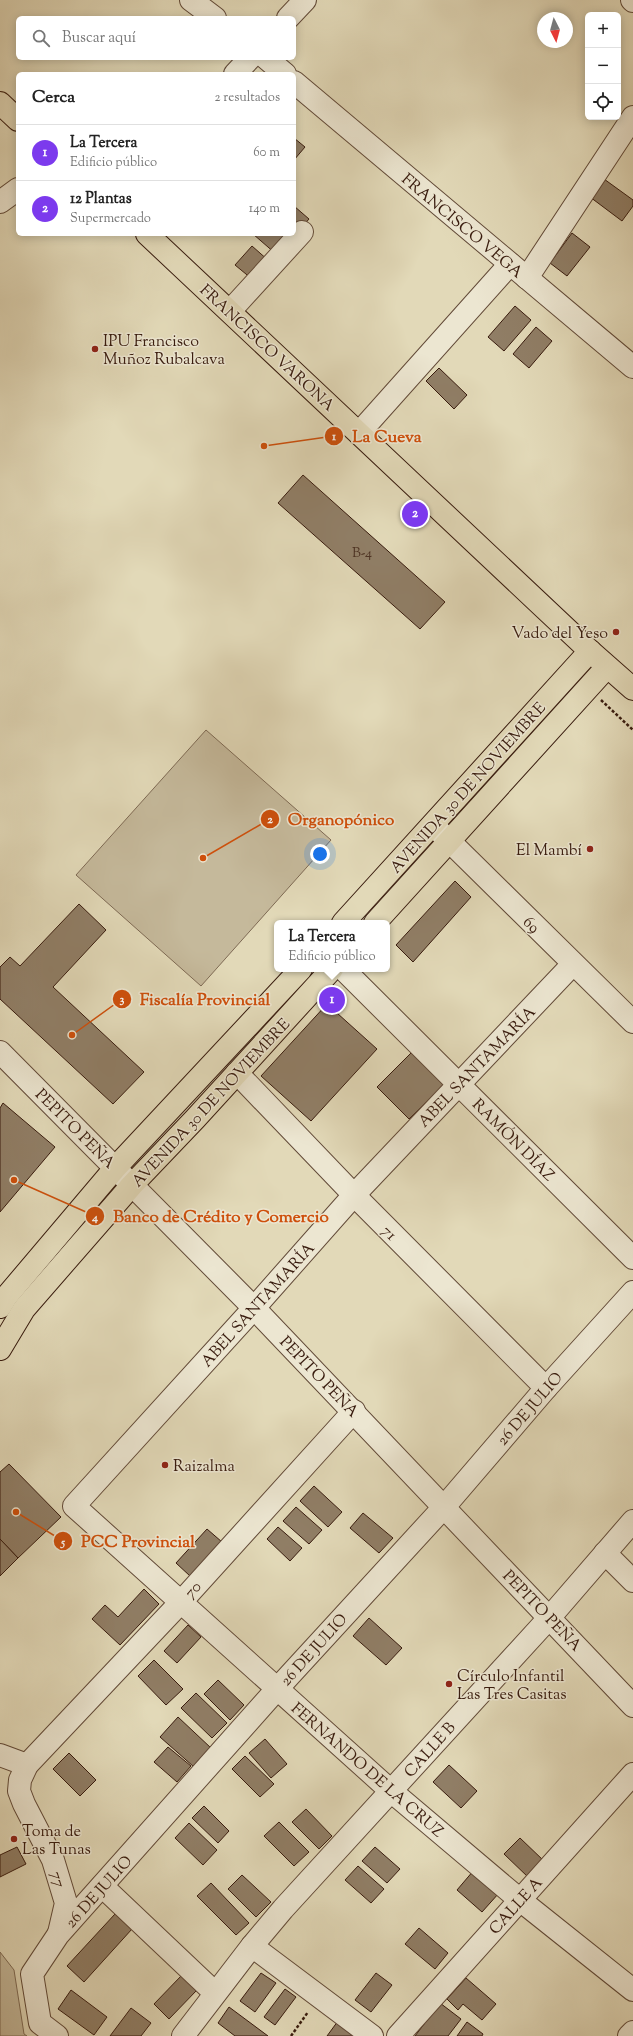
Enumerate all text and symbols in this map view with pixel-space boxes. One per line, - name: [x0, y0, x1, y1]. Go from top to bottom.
- north arrow: [537, 12, 573, 48]
- map controls: [585, 12, 621, 120]
- button: +: [585, 12, 621, 48]
- search box: [16, 16, 296, 60]
- icon: search: [30, 27, 52, 49]
- text: Buscar aquí: [62, 28, 136, 49]
- button: −: [585, 48, 621, 84]
- button: locate: [585, 84, 621, 120]
- text: Cerca: [32, 86, 75, 110]
- text: 2 resultados: [214, 89, 280, 107]
- text: La Tercera: [70, 133, 137, 154]
- text: 1: [43, 144, 47, 162]
- text: 60 m: [253, 144, 280, 162]
- text: Edificio público: [70, 154, 157, 172]
- street label: FRANCISCO VEGA: [396, 169, 527, 285]
- text: 12 Plantas: [70, 189, 132, 210]
- text: 2: [42, 200, 48, 218]
- text: 140 m: [249, 200, 280, 218]
- text: Supermercado: [70, 210, 151, 228]
- street label: FRANCISCO VARONA: [194, 280, 339, 418]
- place label: IPU Francisco Muñoz Rubalcava: [103, 331, 225, 372]
- marker: IPU Francisco Muñoz Rubalcava: [90, 344, 100, 354]
- callout: La Cueva: [324, 421, 430, 450]
- text: La Cueva: [352, 426, 422, 450]
- text: 1: [331, 428, 337, 446]
- pin: 2: [402, 499, 428, 529]
- house number: B-4: [352, 544, 372, 564]
- place label: Vado del Yeso: [511, 623, 608, 646]
- marker: Vado del Yeso: [611, 627, 621, 637]
- street label: AVENIDA 30 DE NOVIEMBRE: [386, 698, 552, 879]
- callout: Organopónico: [260, 804, 402, 833]
- text: Organopónico: [288, 809, 394, 833]
- text: 2: [267, 811, 273, 829]
- place label: El Mambí: [516, 840, 582, 863]
- your location: [310, 844, 330, 864]
- marker: El Mambí: [585, 844, 595, 854]
- street label: 69: [517, 912, 544, 940]
- popup: [274, 920, 390, 972]
- text: La Tercera: [288, 927, 356, 948]
- text: Edificio público: [288, 948, 376, 966]
- callout: Fiscalía Provincial: [112, 984, 278, 1013]
- pin: 1: [319, 985, 345, 1015]
- text: Fiscalía Provincial: [140, 989, 270, 1013]
- text: 3: [120, 991, 125, 1009]
- street label: ABEL SANTAMARÍA: [414, 1002, 542, 1134]
- street label: AVENIDA 30 DE NOVIEMBRE: [127, 1014, 297, 1193]
- street label: PEPITO PEÑA: [29, 1084, 120, 1175]
- street label: RAMÓN DÍAZ: [466, 1094, 559, 1187]
- callout: Banco de Crédito y Comercio: [85, 1202, 337, 1231]
- text: Banco de Crédito y Comercio: [113, 1206, 329, 1230]
- text: 4: [91, 1209, 98, 1227]
- street label: 71: [375, 1221, 402, 1247]
- street label: ABEL SANTAMARÍA: [196, 1238, 321, 1373]
- street label: PEPITO PEÑA: [273, 1332, 363, 1424]
- street label: 26 DE JULIO: [492, 1368, 569, 1451]
- place label: Raizalma: [173, 1456, 236, 1479]
- marker: Raizalma: [160, 1460, 170, 1470]
- callout: PCC Provincial: [53, 1527, 203, 1556]
- text: PCC Provincial: [81, 1531, 195, 1555]
- text: 5: [60, 1534, 66, 1552]
- street label: PEPITO PEÑA: [496, 1566, 586, 1658]
- street label: 70: [180, 1577, 208, 1604]
- street label: 26 DE JULIO: [276, 1609, 354, 1692]
- place label: Círculo Infantil Las Tres Casitas: [457, 1666, 567, 1707]
- marker: Círculo Infantil Las Tres Casitas: [444, 1679, 454, 1689]
- street label: FERNANDO DE LA CRUZ: [285, 1698, 448, 1844]
- street label: CALLE B: [400, 1718, 462, 1784]
- place label: Toma de Las Tunas: [22, 1821, 91, 1862]
- marker: Toma de Las Tunas: [9, 1834, 19, 1844]
- street label: 26 DE JULIO: [61, 1851, 139, 1934]
- street label: 77: [43, 1869, 70, 1891]
- street label: CALLE A: [485, 1873, 549, 1941]

